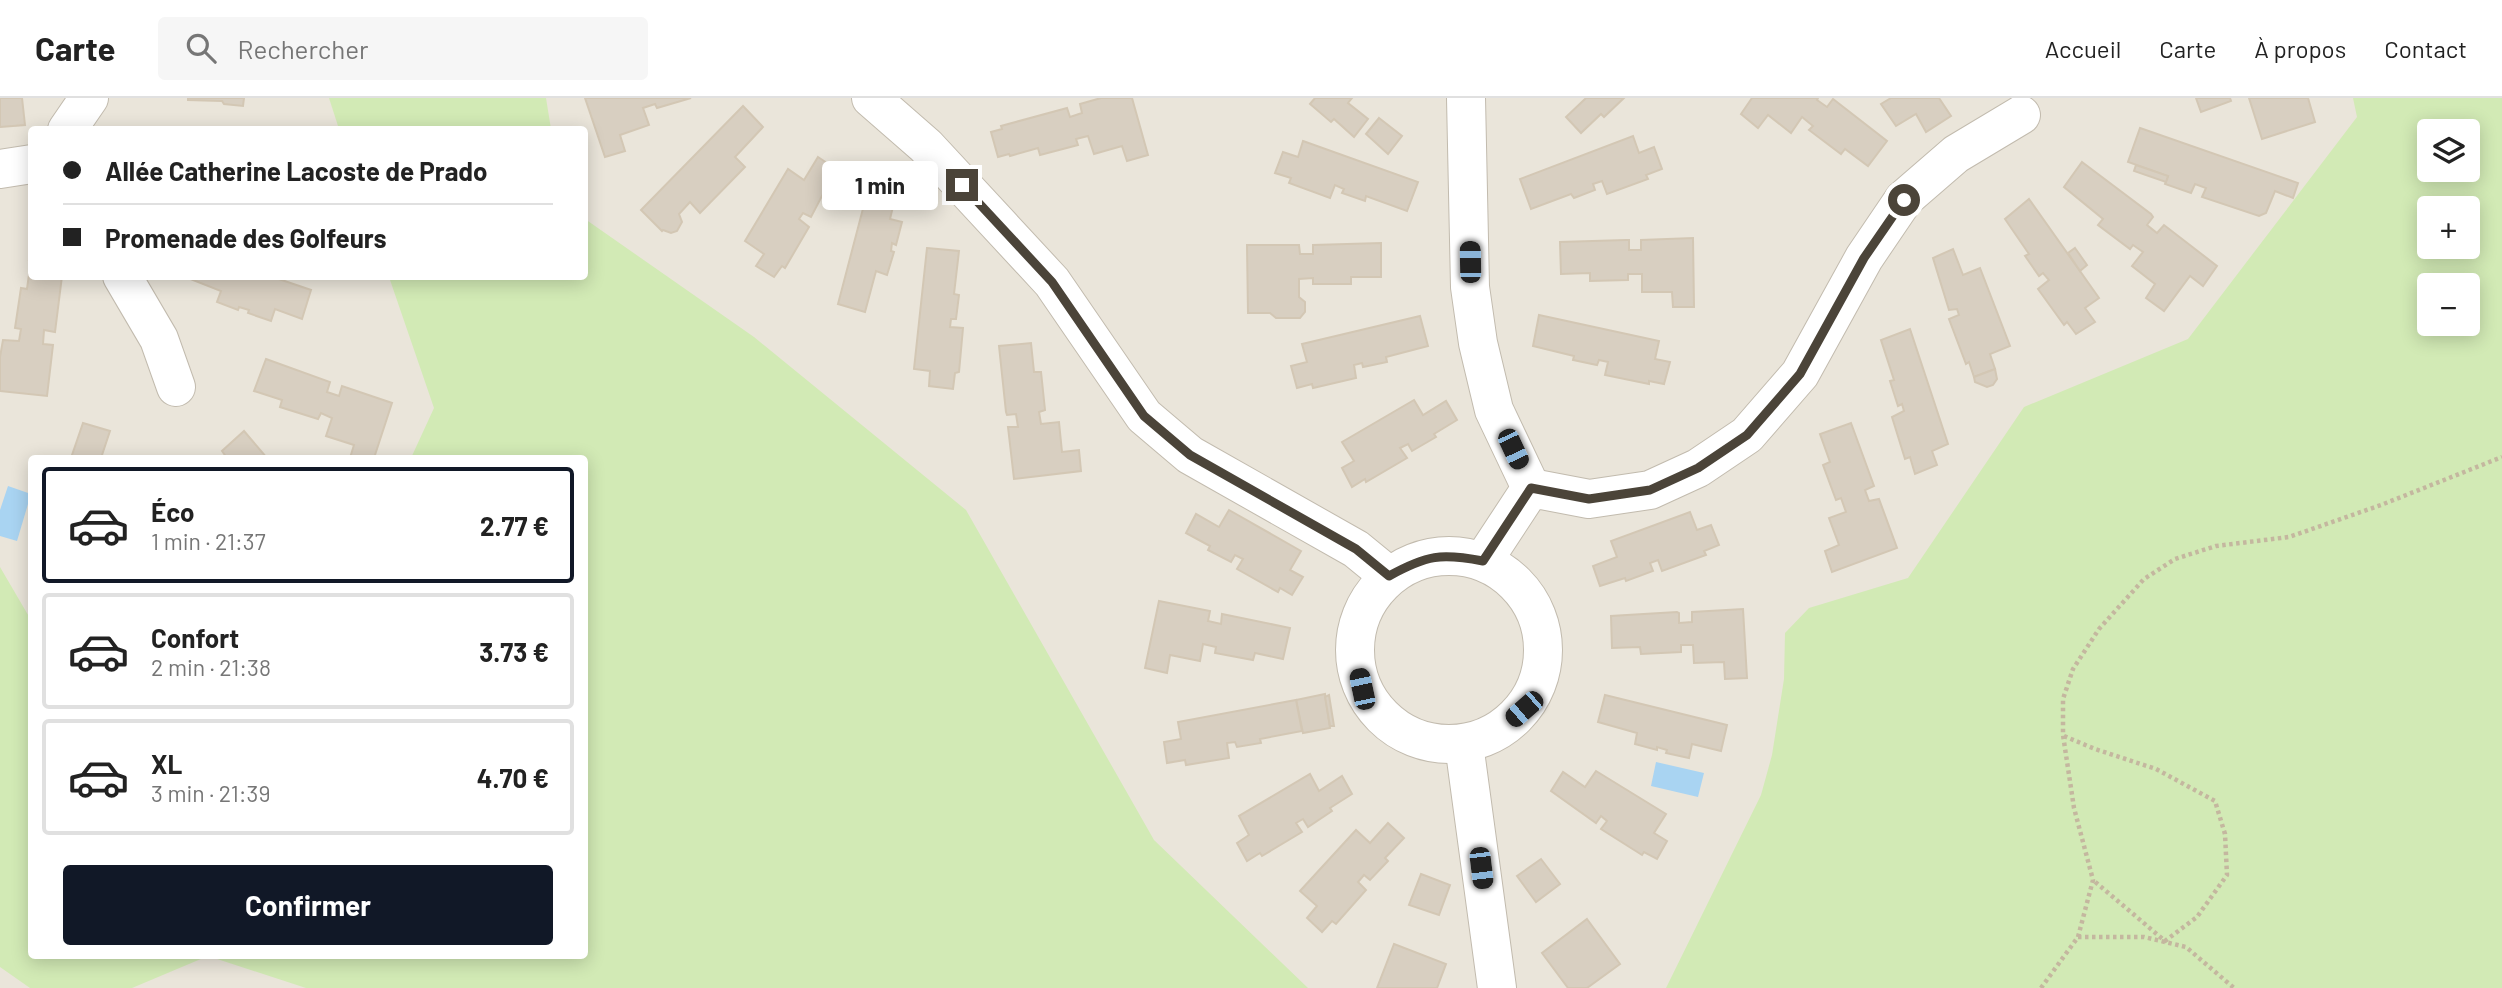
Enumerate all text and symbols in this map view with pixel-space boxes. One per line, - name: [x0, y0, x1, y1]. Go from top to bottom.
- search box: [158, 17, 648, 80]
- text: Carte: [35, 28, 116, 68]
- icon: search: [182, 29, 220, 67]
- text: Rechercher: [238, 33, 368, 64]
- text: Accueil: [2045, 34, 2121, 63]
- text: Carte: [2159, 34, 2216, 63]
- text: À propos: [2254, 34, 2346, 63]
- text: Contact: [2384, 34, 2467, 63]
- map controls: [2417, 119, 2480, 336]
- button: layers: [2417, 119, 2480, 182]
- text: Allée Catherine Lacoste de Prado: [105, 155, 488, 186]
- callout: 1 min: [822, 160, 937, 210]
- route end: [946, 169, 978, 201]
- text: 1 min: [855, 171, 905, 199]
- route start: [1888, 184, 1920, 216]
- button: +: [2417, 196, 2480, 259]
- text: Promenade des Golfeurs: [105, 222, 387, 253]
- car: [1460, 241, 1481, 283]
- button: −: [2417, 273, 2480, 336]
- car: [1495, 426, 1532, 472]
- icon: car: [67, 494, 130, 557]
- text: Éco: [151, 496, 194, 527]
- text: 2.77 €: [480, 510, 549, 541]
- text: 1 min · 21:37: [151, 527, 266, 555]
- icon: car: [67, 620, 130, 683]
- text: Confort: [151, 622, 239, 653]
- text: 3.73 €: [479, 636, 549, 667]
- text: 2 min · 21:38: [151, 653, 271, 681]
- car: [1348, 666, 1377, 712]
- car: [1502, 687, 1547, 731]
- icon: car: [67, 746, 130, 809]
- text: XL: [151, 748, 182, 779]
- text: 4.70 €: [477, 762, 549, 793]
- text: 3 min · 21:39: [151, 779, 270, 807]
- car: [1469, 846, 1494, 890]
- button: Confirmer: [63, 865, 553, 945]

